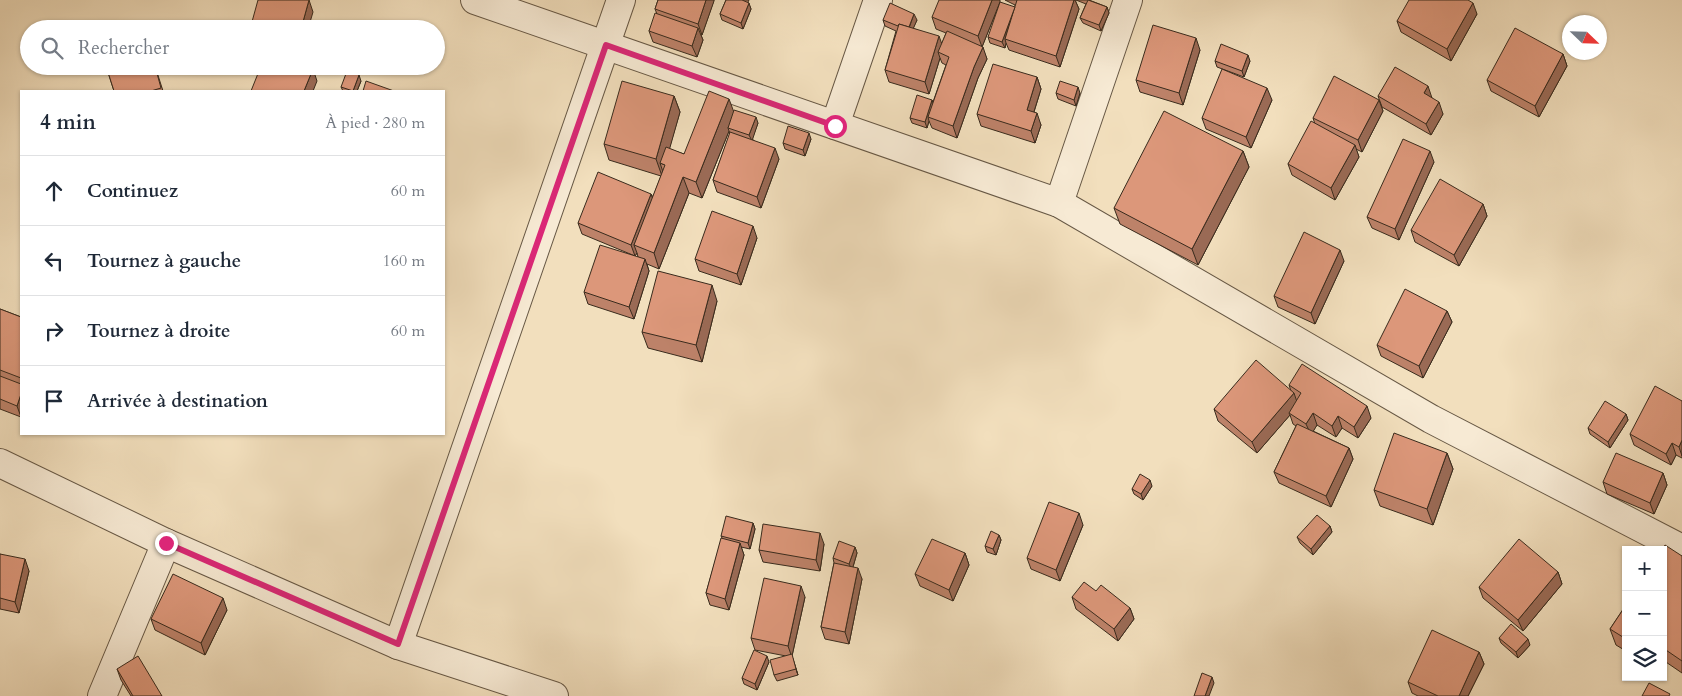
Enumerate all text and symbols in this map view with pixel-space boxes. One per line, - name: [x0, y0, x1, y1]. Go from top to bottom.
- north arrow: [1562, 15, 1607, 60]
- search box: [20, 20, 445, 75]
- icon: search: [38, 34, 66, 62]
- text: Rechercher: [78, 35, 169, 61]
- text: 4 min: [40, 108, 96, 137]
- text: À pied · 280 m: [325, 112, 425, 134]
- route start: [824, 115, 847, 138]
- icon: ahead: [40, 177, 68, 205]
- text: Continuez: [87, 178, 178, 204]
- text: 60 m: [391, 180, 425, 202]
- icon: left: [40, 247, 68, 275]
- text: Tournez à gauche: [87, 248, 241, 274]
- text: 160 m: [383, 250, 425, 272]
- icon: right: [40, 317, 68, 345]
- text: Tournez à droite: [87, 318, 230, 344]
- text: 60 m: [391, 320, 425, 342]
- icon: arrive: [40, 387, 68, 415]
- text: Arrivée à destination: [87, 388, 268, 414]
- route end: [155, 532, 178, 555]
- map controls: [1622, 546, 1667, 681]
- button: +: [1622, 546, 1667, 591]
- button: −: [1622, 591, 1667, 636]
- button: layers: [1622, 636, 1667, 681]

